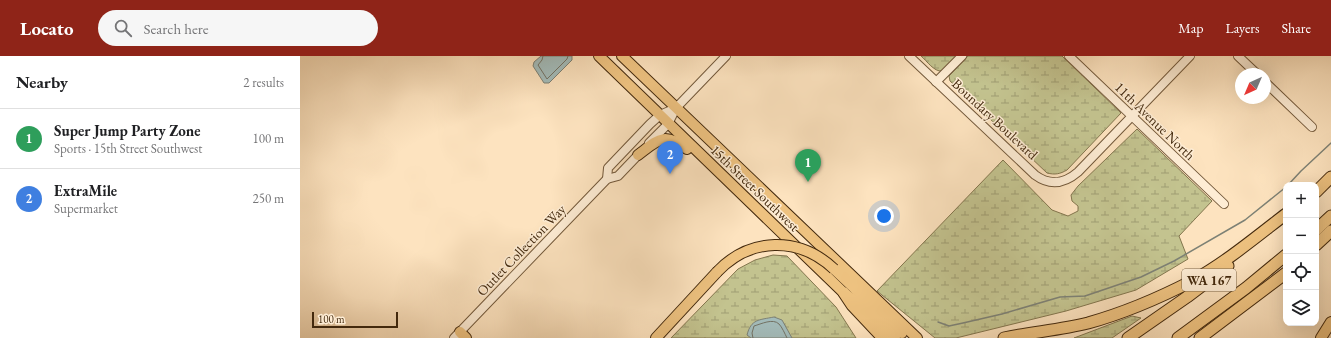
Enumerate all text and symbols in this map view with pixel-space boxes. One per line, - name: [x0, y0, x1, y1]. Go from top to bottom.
- search box: [98, 10, 378, 46]
- text: Locato: [20, 16, 74, 41]
- icon: search: [112, 17, 134, 39]
- text: Search here: [144, 19, 209, 38]
- text: Map: [1178, 19, 1203, 37]
- text: Layers: [1225, 19, 1260, 37]
- text: Share: [1282, 19, 1311, 37]
- north arrow: [1235, 68, 1271, 104]
- text: Nearby: [16, 71, 68, 93]
- text: 2 results: [243, 74, 284, 91]
- street label: Boundary Boulevard: [948, 75, 1042, 164]
- street label: 11th Avenue North: [1111, 78, 1199, 164]
- text: Super Jump Party Zone: [54, 121, 200, 140]
- text: 1: [26, 130, 32, 147]
- text: 100 m: [253, 130, 284, 147]
- text: Sports · 15th Street Southwest: [54, 140, 202, 157]
- pin: 2: [657, 141, 683, 174]
- street label: 15th Street Southwest: [707, 141, 804, 236]
- pin: 1: [795, 149, 821, 182]
- text: ExtraMile: [54, 181, 117, 200]
- map controls: [1283, 182, 1319, 326]
- button: +: [1283, 182, 1319, 218]
- text: 2: [26, 190, 32, 207]
- text: 250 m: [253, 190, 284, 207]
- text: Supermarket: [54, 200, 118, 217]
- street label: Outlet Collection Way: [473, 200, 570, 300]
- your location: [874, 206, 894, 226]
- button: −: [1283, 218, 1319, 254]
- button: locate: [1283, 254, 1319, 290]
- road number: WA 167: [1182, 269, 1236, 291]
- button: layers: [1283, 290, 1319, 326]
- scale bar: [312, 310, 398, 329]
- text: 100 m: [318, 312, 345, 326]

